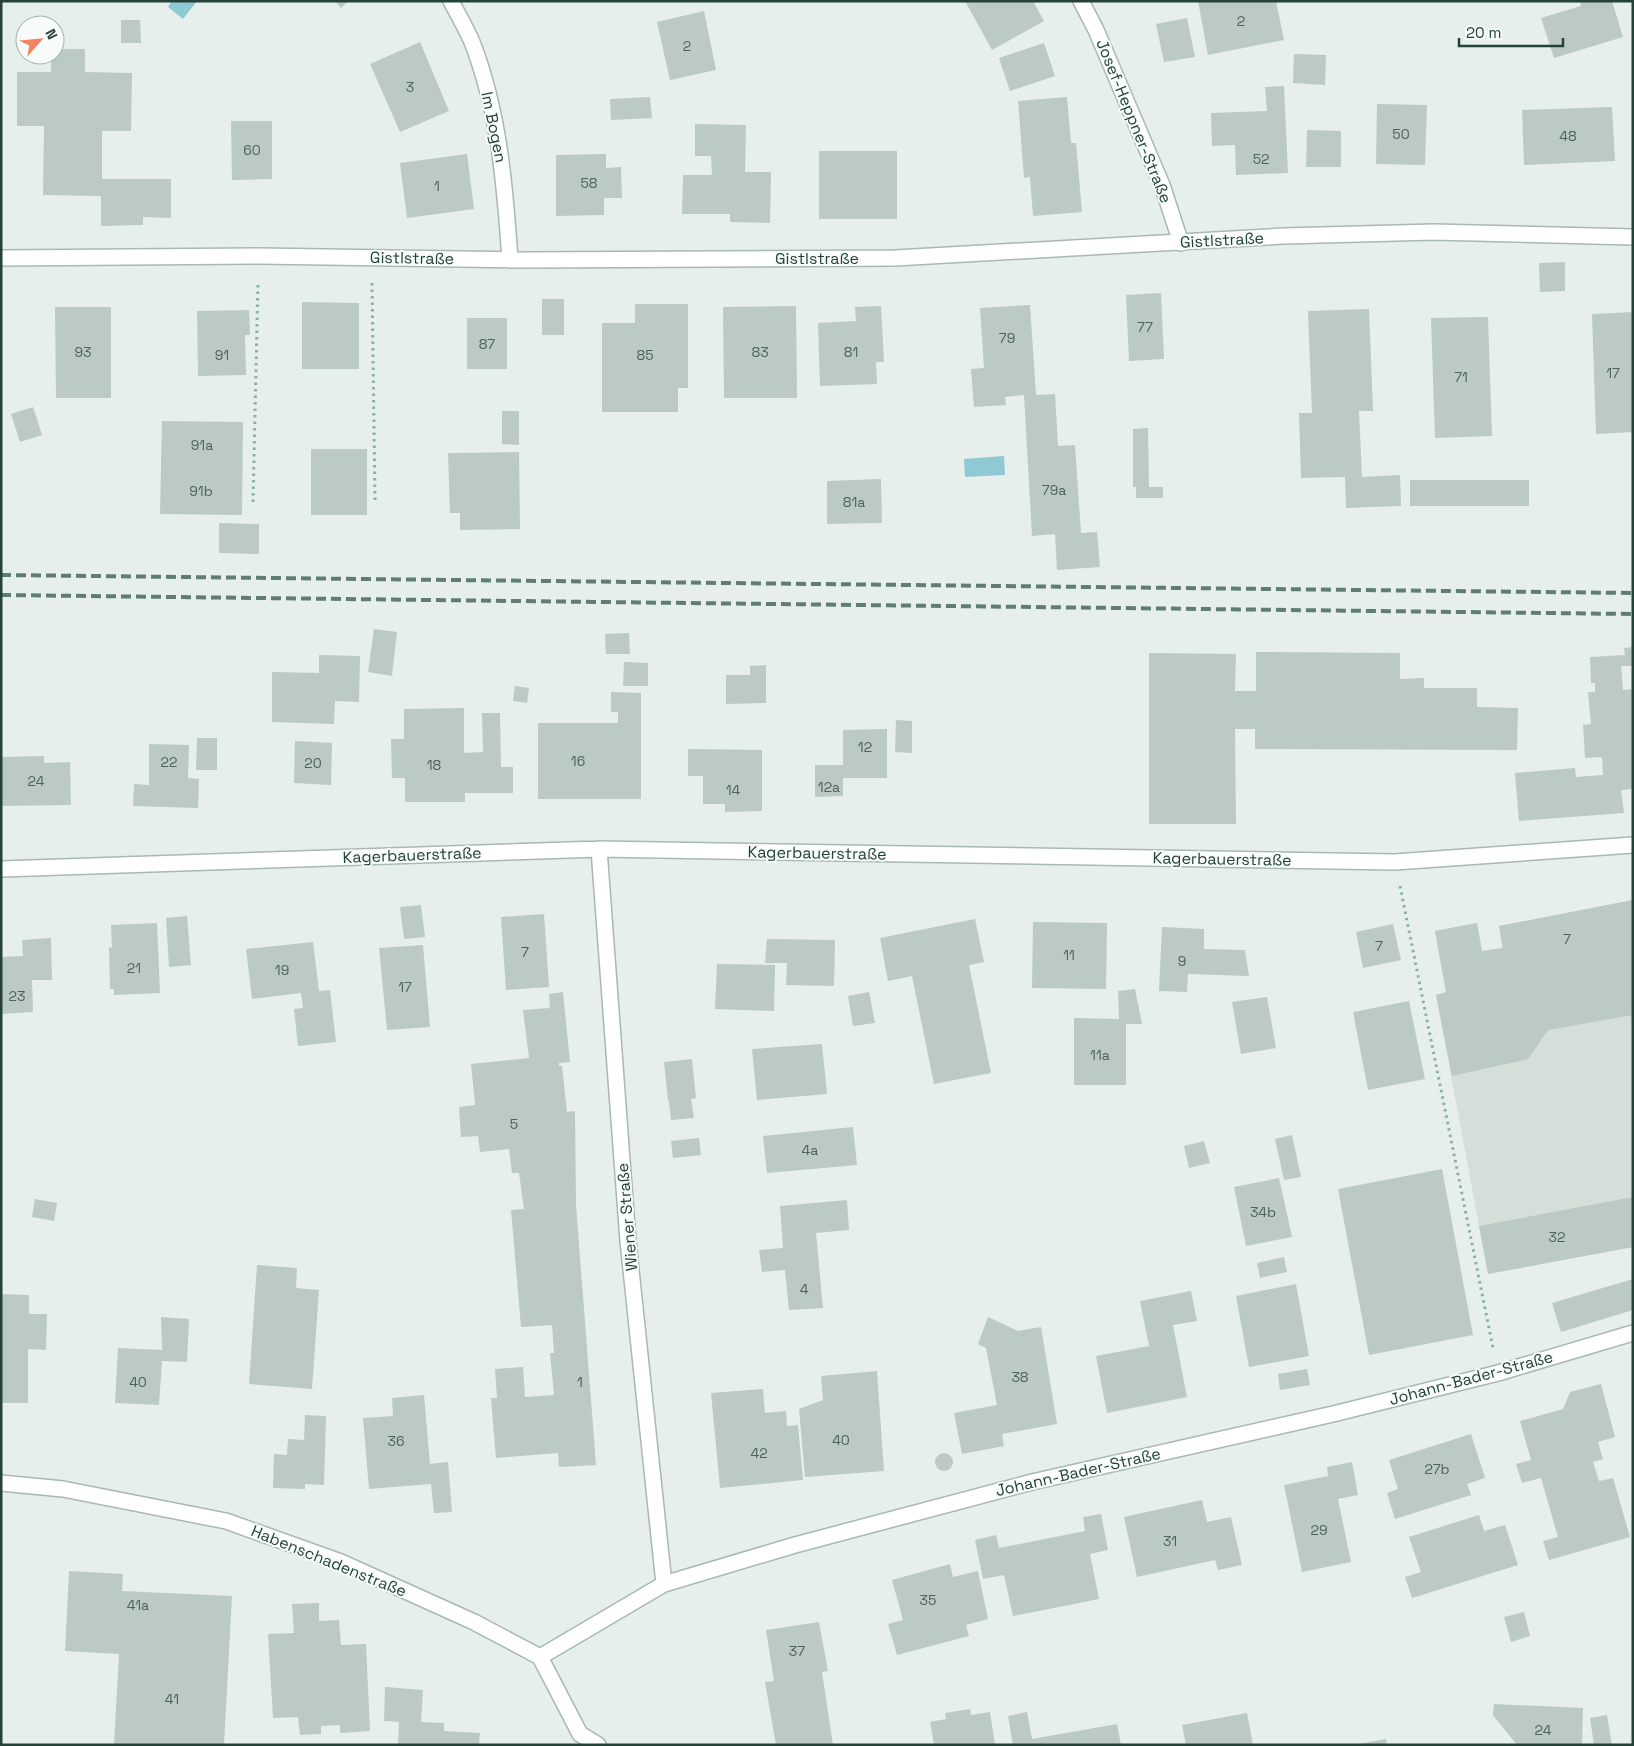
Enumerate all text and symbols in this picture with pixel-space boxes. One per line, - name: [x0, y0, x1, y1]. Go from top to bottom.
- house number: 2: [1237, 12, 1245, 30]
- north arrow: [15, 15, 65, 65]
- scale bar: [1459, 15, 1563, 47]
- text: 20 m: [1466, 23, 1501, 42]
- text: N: [41, 26, 62, 42]
- street label: Josef-Heppner-Straße: [1091, 36, 1177, 206]
- house number: 2: [683, 37, 691, 55]
- house number: 3: [406, 78, 414, 96]
- street label: Im Bogen: [476, 90, 512, 164]
- house number: 50: [1392, 125, 1410, 143]
- house number: 48: [1559, 127, 1577, 145]
- house number: 60: [243, 141, 261, 159]
- house number: 52: [1253, 150, 1269, 168]
- house number: 58: [580, 174, 598, 192]
- house number: 1: [434, 177, 440, 195]
- street label: Gistlstraße: [1179, 227, 1265, 253]
- street label: Gistlstraße: [370, 247, 454, 269]
- street label: Gistlstraße: [775, 248, 859, 269]
- house number: 77: [1137, 318, 1153, 336]
- house number: 79: [999, 329, 1015, 347]
- house number: 87: [479, 335, 495, 353]
- house number: 93: [74, 343, 92, 361]
- house number: 83: [751, 343, 769, 361]
- house number: 81: [844, 343, 858, 361]
- house number: 91: [215, 346, 229, 364]
- house number: 85: [636, 346, 654, 364]
- house number: 17: [1606, 364, 1620, 382]
- house number: 71: [1454, 368, 1468, 386]
- house number: 91a: [191, 436, 213, 454]
- house number: 79a: [1042, 481, 1066, 499]
- house number: 91b: [189, 482, 213, 500]
- house number: 81a: [843, 493, 865, 511]
- house number: 12: [858, 738, 872, 756]
- house number: 16: [571, 752, 585, 770]
- house number: 22: [161, 753, 177, 771]
- house number: 20: [304, 754, 322, 772]
- house number: 18: [427, 756, 442, 774]
- house number: 24: [28, 772, 45, 790]
- house number: 12a: [818, 778, 840, 796]
- house number: 14: [726, 781, 741, 799]
- street label: Kagerbauerstraße: [747, 841, 887, 865]
- street label: Kagerbauerstraße: [342, 842, 482, 868]
- street label: Kagerbauerstraße: [1152, 847, 1292, 871]
- house number: 7: [1563, 930, 1571, 948]
- house number: 7: [1375, 937, 1383, 955]
- house number: 7: [521, 943, 529, 961]
- house number: 11: [1063, 946, 1075, 964]
- house number: 9: [1178, 952, 1186, 970]
- house number: 21: [127, 959, 141, 977]
- house number: 19: [275, 961, 289, 979]
- house number: 17: [398, 978, 412, 996]
- house number: 23: [9, 987, 25, 1005]
- house number: 11a: [1090, 1046, 1110, 1064]
- house number: 5: [510, 1115, 518, 1133]
- house number: 4a: [802, 1141, 818, 1159]
- street label: Wiener Straße: [612, 1162, 642, 1272]
- house number: 34b: [1250, 1203, 1276, 1221]
- house number: 32: [1549, 1228, 1565, 1246]
- house number: 4: [800, 1280, 809, 1298]
- street label: Johann-Bader-Straße: [1387, 1346, 1555, 1410]
- house number: 38: [1011, 1368, 1029, 1386]
- house number: 40: [129, 1373, 147, 1391]
- house number: 1: [577, 1373, 583, 1391]
- house number: 40: [832, 1431, 850, 1449]
- house number: 36: [387, 1432, 405, 1450]
- street label: Johann-Bader-Straße: [993, 1443, 1163, 1501]
- house number: 42: [750, 1444, 768, 1462]
- house number: 27b: [1424, 1460, 1450, 1478]
- street label: Habenschadenstraße: [248, 1520, 410, 1602]
- house number: 29: [1311, 1521, 1327, 1539]
- house number: 31: [1163, 1532, 1177, 1550]
- house number: 35: [920, 1591, 936, 1609]
- house number: 41a: [127, 1596, 149, 1614]
- house number: 37: [789, 1642, 805, 1660]
- house number: 41: [165, 1690, 179, 1708]
- house number: 24: [1535, 1721, 1552, 1739]

